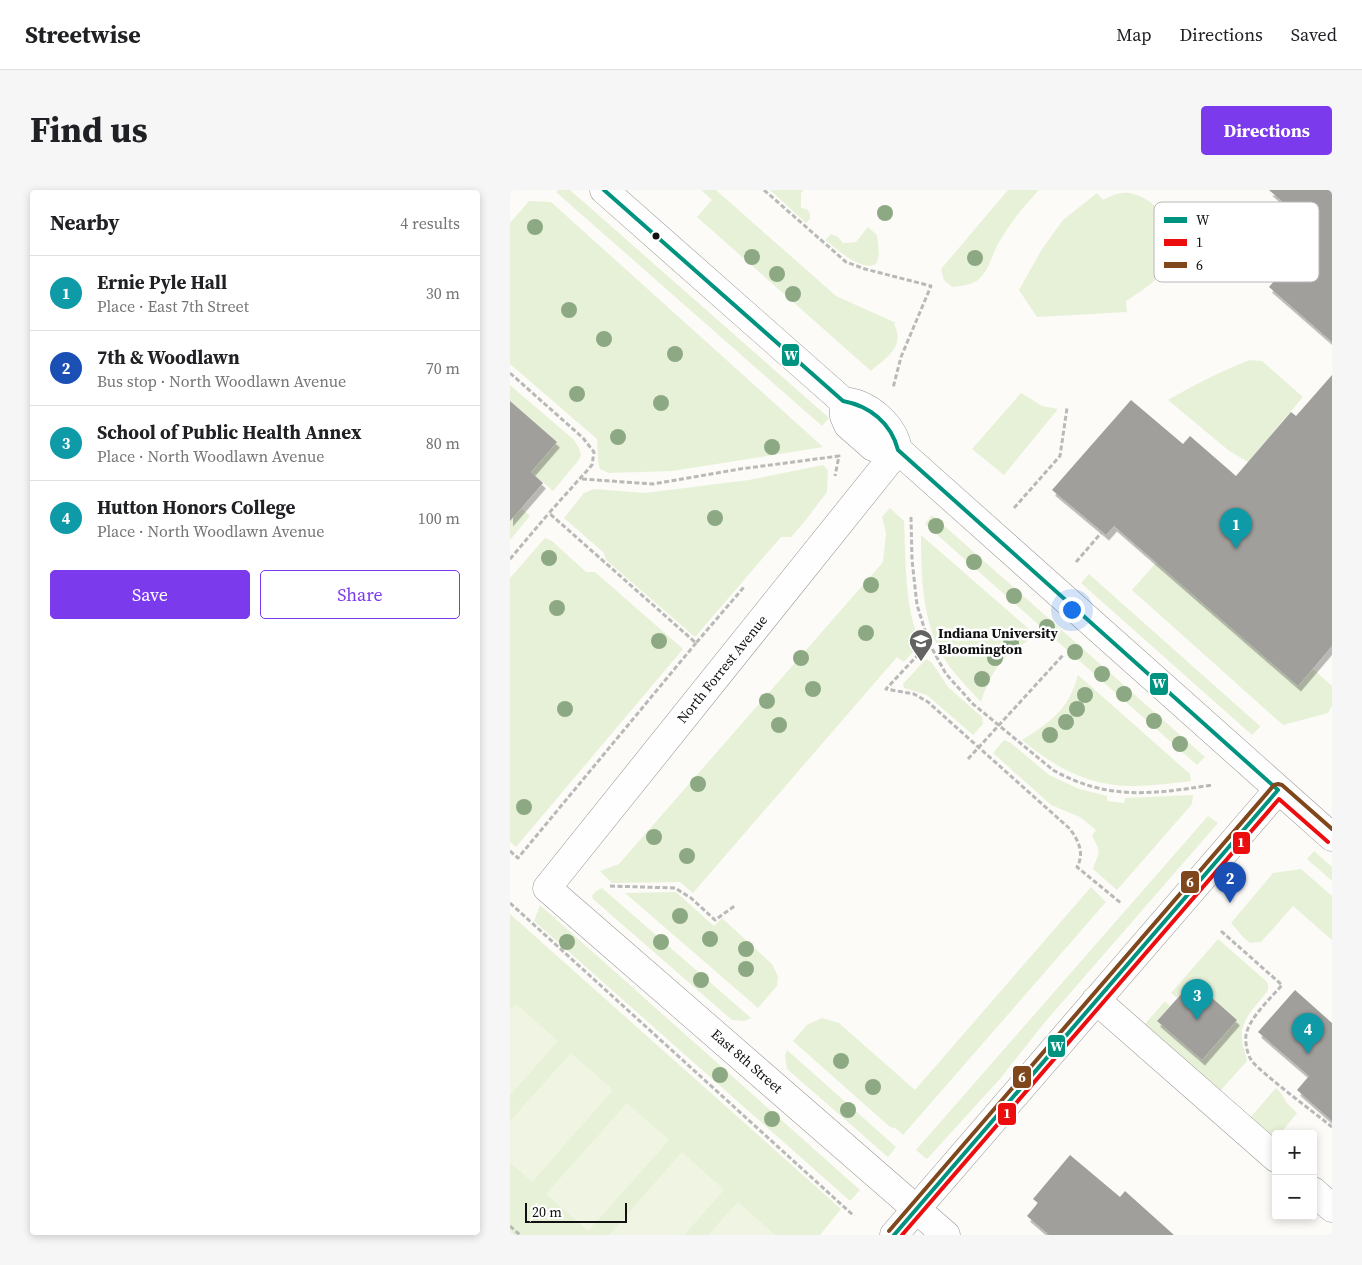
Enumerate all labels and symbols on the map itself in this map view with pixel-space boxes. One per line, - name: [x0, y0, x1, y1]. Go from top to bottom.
- legend: [1154, 202, 1319, 282]
- text: W: [1196, 210, 1210, 230]
- unlabelled marker: [651, 231, 661, 241]
- text: 1: [1196, 232, 1203, 252]
- text: 6: [1196, 255, 1203, 275]
- line badge: W: [781, 343, 800, 367]
- text: W: [784, 345, 798, 365]
- pin: 1: [1220, 508, 1252, 549]
- your location: [1059, 597, 1085, 623]
- street label: North Forrest Avenue: [672, 611, 772, 727]
- place label: Indiana University Bloomington: [938, 623, 1058, 659]
- school or university icon: Indiana University Bloomington: [908, 628, 934, 662]
- line badge: W: [1149, 672, 1169, 696]
- text: W: [1152, 673, 1166, 693]
- line badge: 1: [1232, 831, 1251, 855]
- text: 1: [1237, 832, 1245, 852]
- pin: 2: [1214, 862, 1246, 903]
- line badge: 6: [1180, 870, 1200, 894]
- text: 6: [1186, 872, 1194, 892]
- pin: 3: [1181, 979, 1213, 1020]
- pin: 4: [1292, 1013, 1324, 1054]
- street label: East 8th Street: [707, 1024, 787, 1098]
- line badge: W: [1047, 1034, 1066, 1058]
- text: W: [1050, 1036, 1064, 1056]
- line badge: 6: [1012, 1065, 1032, 1089]
- text: 6: [1018, 1067, 1026, 1087]
- line badge: 1: [997, 1102, 1017, 1126]
- text: 1: [1003, 1103, 1011, 1123]
- scale bar: [525, 1200, 628, 1223]

